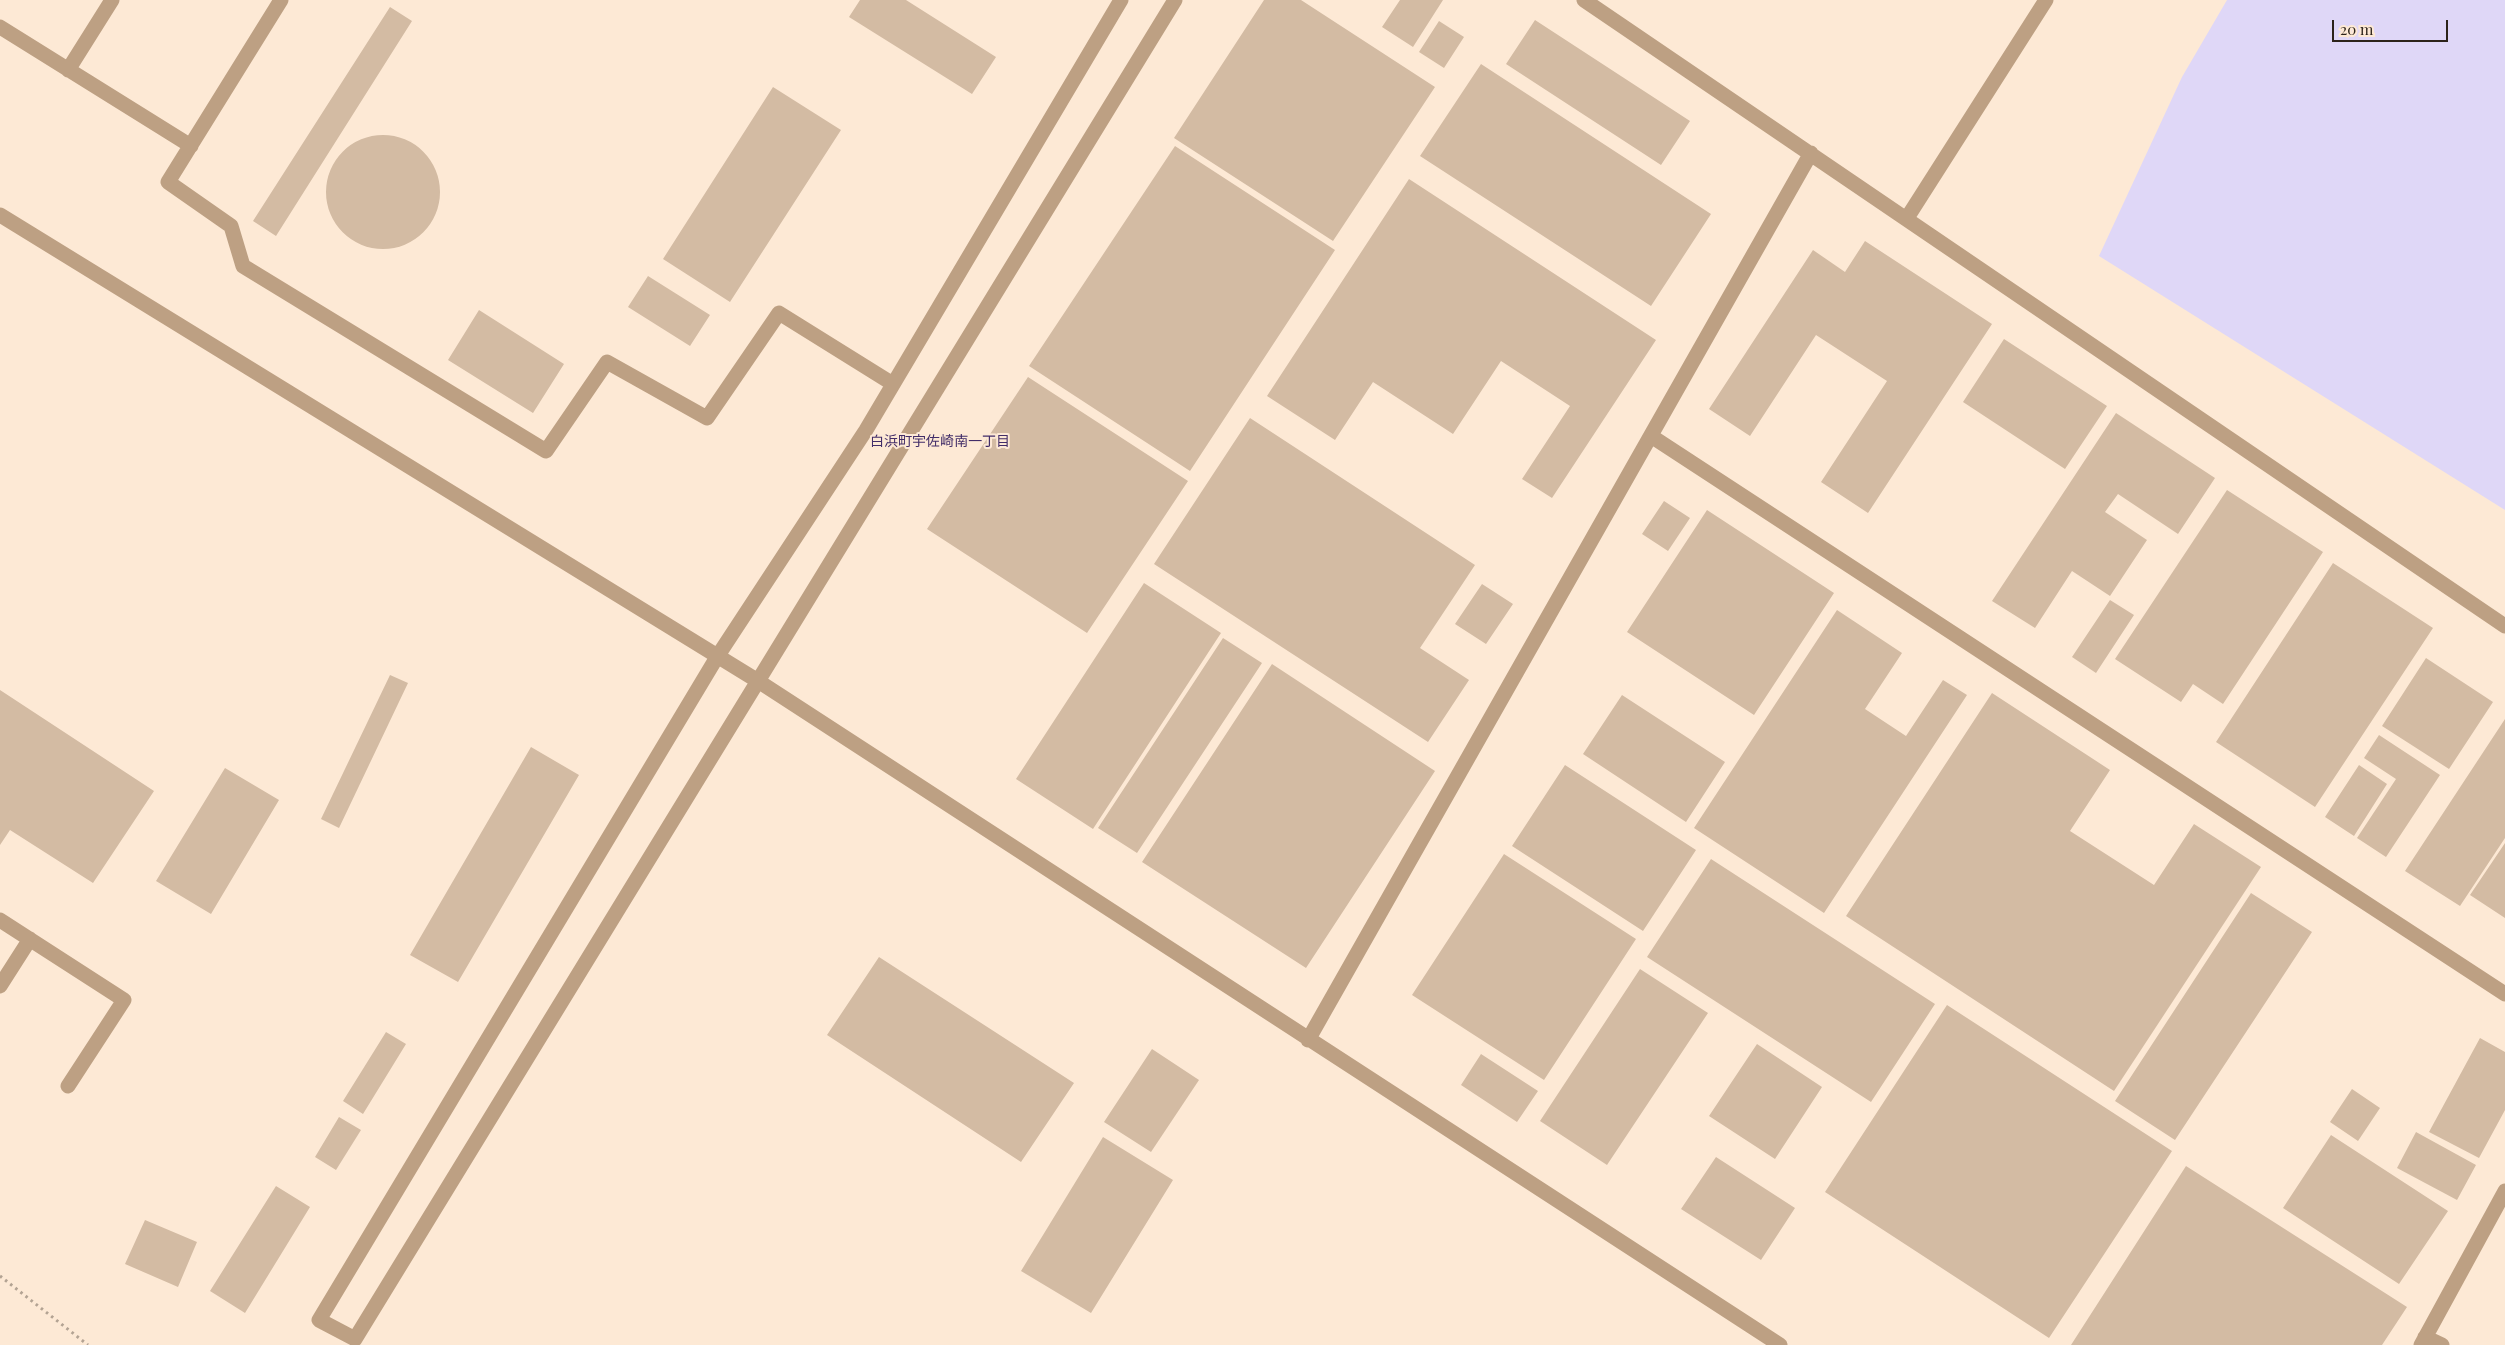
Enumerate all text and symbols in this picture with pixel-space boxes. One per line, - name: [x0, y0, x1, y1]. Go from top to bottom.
- scale bar: [2335, 10, 2451, 42]
- text: 20 m: [2340, 19, 2373, 39]
- district label: 白浜町宇佐崎南一丁目: [870, 434, 1010, 450]

